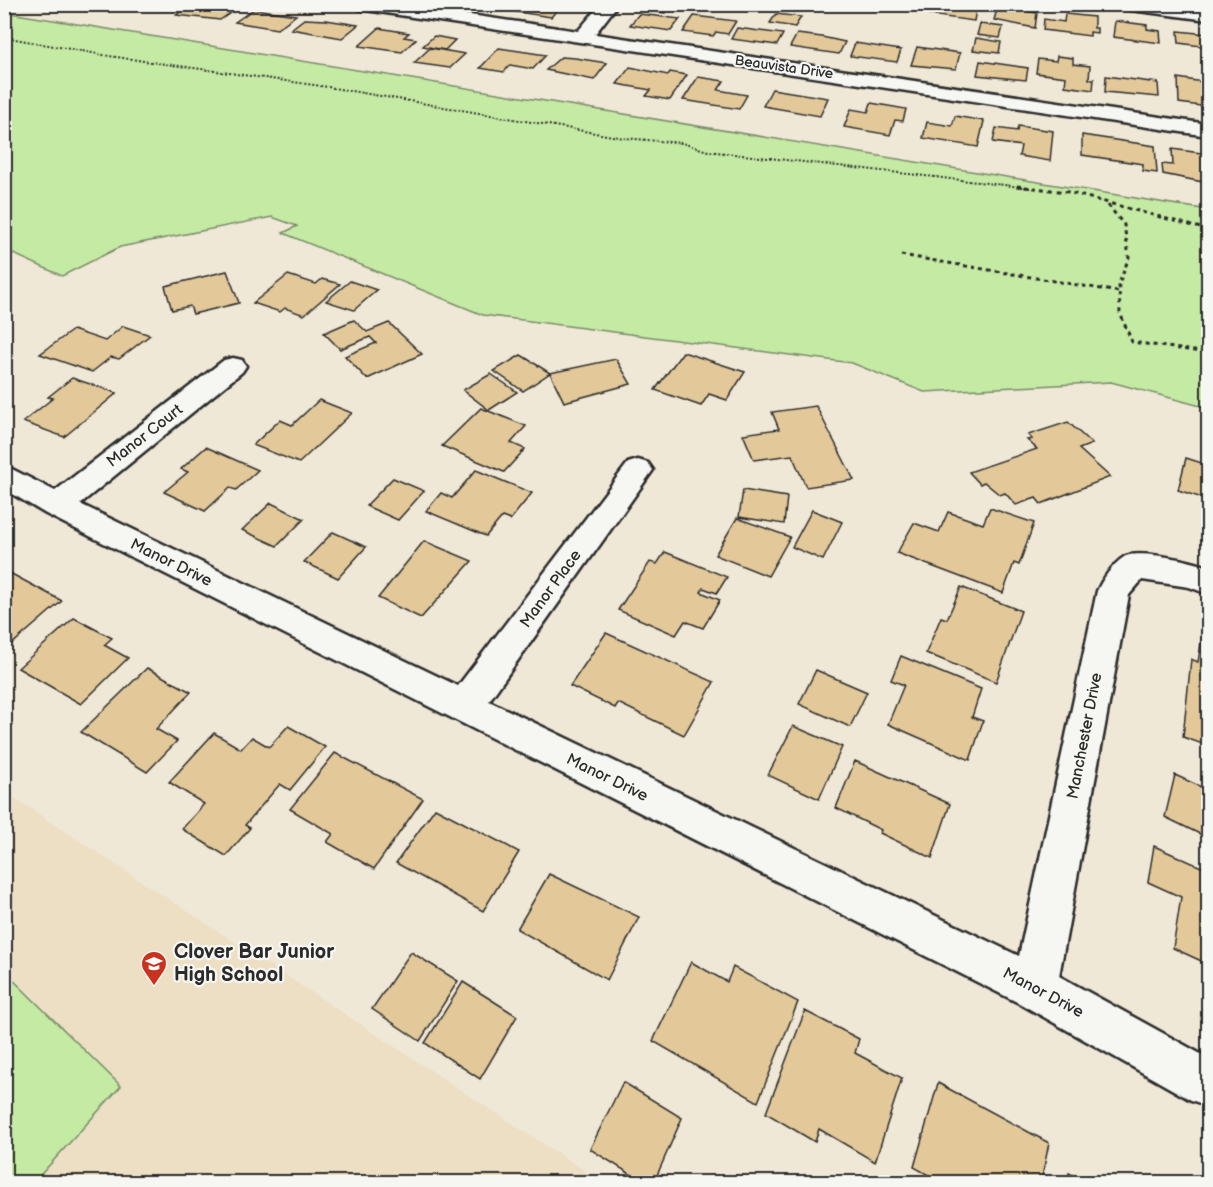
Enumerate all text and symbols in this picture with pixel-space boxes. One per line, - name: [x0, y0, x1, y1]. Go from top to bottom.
- street label: Beauvista Drive: [734, 52, 834, 82]
- street label: Manor Court: [103, 400, 187, 472]
- street label: Manor Drive: [127, 535, 215, 591]
- street label: Manor Place: [516, 546, 586, 632]
- street label: Manchester Drive: [1063, 671, 1107, 801]
- street label: Manor Drive: [563, 750, 651, 806]
- place label: Clover Bar Junior High School: [174, 940, 335, 987]
- school or university icon: Clover Bar Junior High School: [139, 949, 169, 987]
- street label: Manor Drive: [999, 964, 1087, 1022]

